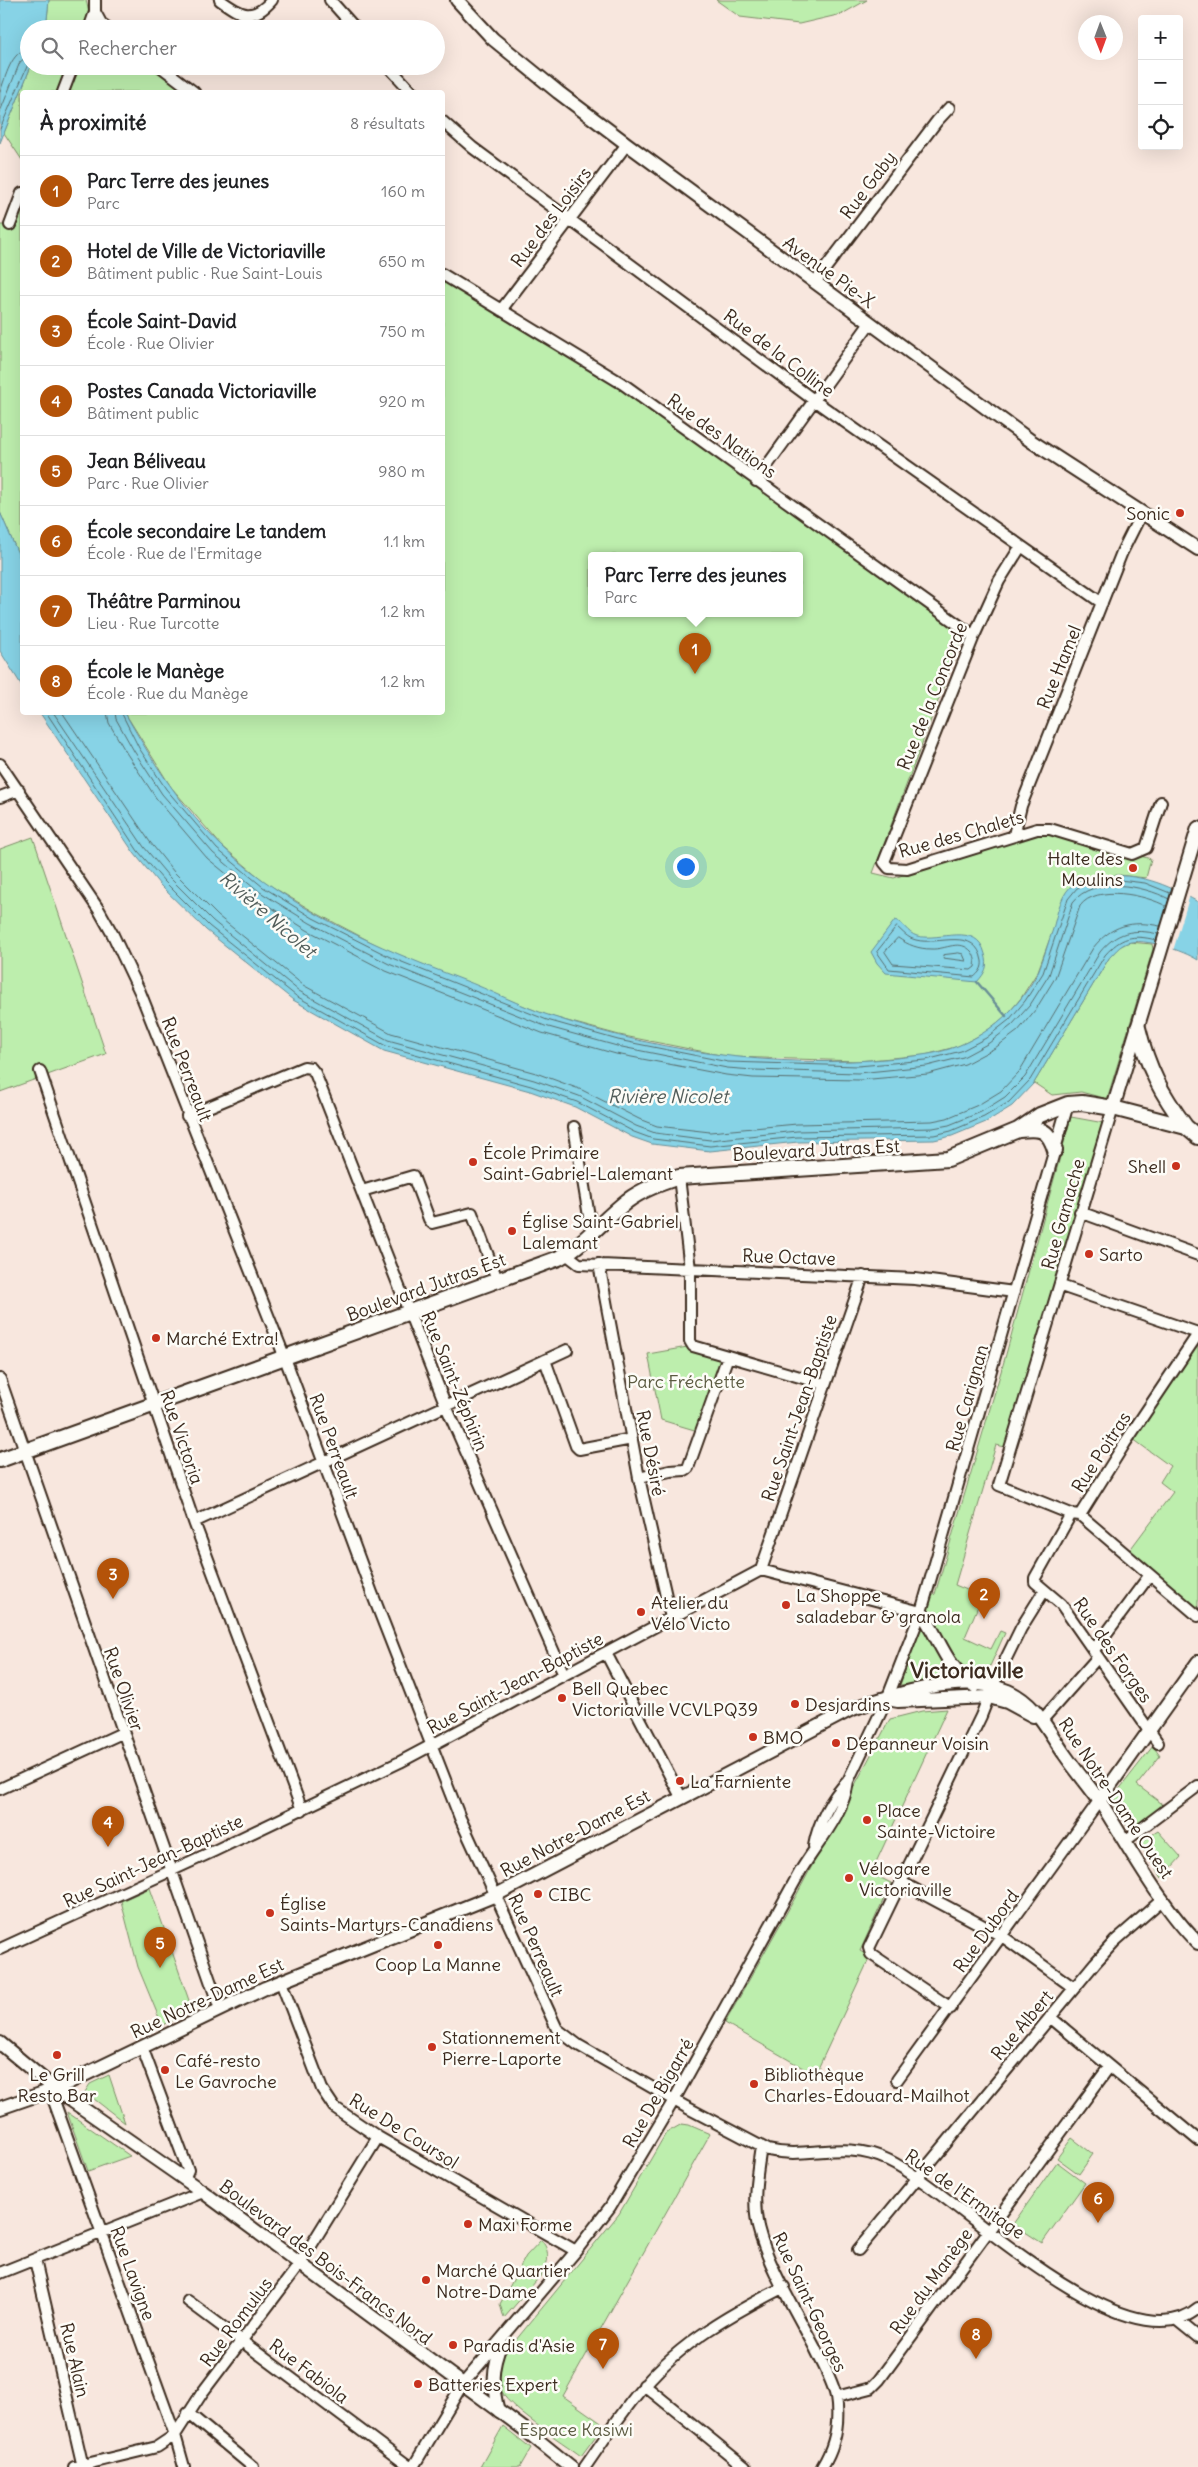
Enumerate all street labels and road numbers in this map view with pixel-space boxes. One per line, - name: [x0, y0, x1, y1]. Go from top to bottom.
- street label: Rue Gaby: [835, 146, 901, 224]
- street label: Rue des Loisirs: [506, 162, 596, 272]
- street label: Avenue Pie-X: [779, 231, 880, 313]
- street label: Rue de la Colline: [719, 304, 839, 402]
- street label: Rue des Nations: [663, 389, 781, 483]
- street label: Rue de la Concorde: [892, 619, 972, 773]
- street label: Rue Hamel: [1032, 622, 1086, 712]
- street label: Rue des Chalets: [896, 805, 1026, 863]
- street label: Rue Perreault: [157, 1013, 217, 1125]
- street label: Boulevard Jutras Est: [732, 1134, 900, 1166]
- street label: Rue Gamache: [1036, 1156, 1090, 1272]
- street label: Rue Octave: [742, 1244, 836, 1270]
- street label: Boulevard Jutras Est: [343, 1248, 509, 1326]
- street label: Rue Saint-Zéphirin: [416, 1308, 494, 1454]
- street label: Rue Saint-Jean-Baptiste: [756, 1312, 842, 1504]
- street label: Rue Carignan: [941, 1342, 993, 1454]
- street label: Rue Victoria: [155, 1387, 209, 1487]
- street label: Rue Perreault: [304, 1390, 364, 1502]
- street label: Rue Poitras: [1066, 1407, 1136, 1497]
- street label: Rue Désiré: [631, 1408, 671, 1498]
- street label: Rue des Forges: [1068, 1593, 1158, 1707]
- street label: Rue Saint-Jean-Baptiste: [423, 1627, 607, 1739]
- street label: Rue Olivier: [99, 1644, 149, 1735]
- street label: Rue Notre-Dame Ouest: [1054, 1713, 1178, 1883]
- street label: Rue Notre-Dame Est: [496, 1784, 654, 1882]
- street label: Rue Saint-Jean-Baptiste: [59, 1809, 247, 1913]
- street label: Rue Dubord: [948, 1885, 1024, 1977]
- street label: Rue Perreault: [503, 1890, 569, 2000]
- street label: Rue Notre-Dame Est: [127, 1953, 287, 2043]
- street label: Rue Albert: [986, 1985, 1058, 2065]
- street label: Rue De Bigarré: [617, 2034, 699, 2152]
- street label: Rue De Coursol: [345, 2088, 463, 2174]
- street label: Rue de l'Ermitage: [901, 2144, 1029, 2244]
- street label: Boulevard des Bois-Francs Nord: [215, 2174, 437, 2350]
- street label: Rue Lavigne: [105, 2223, 161, 2323]
- street label: Rue du Manège: [885, 2223, 977, 2339]
- street label: Rue Saint-Georges: [768, 2228, 852, 2376]
- street label: Rue Romulus: [195, 2273, 277, 2371]
- street label: Rue Alain: [55, 2320, 95, 2400]
- street label: Rue Fabiola: [265, 2334, 353, 2408]

